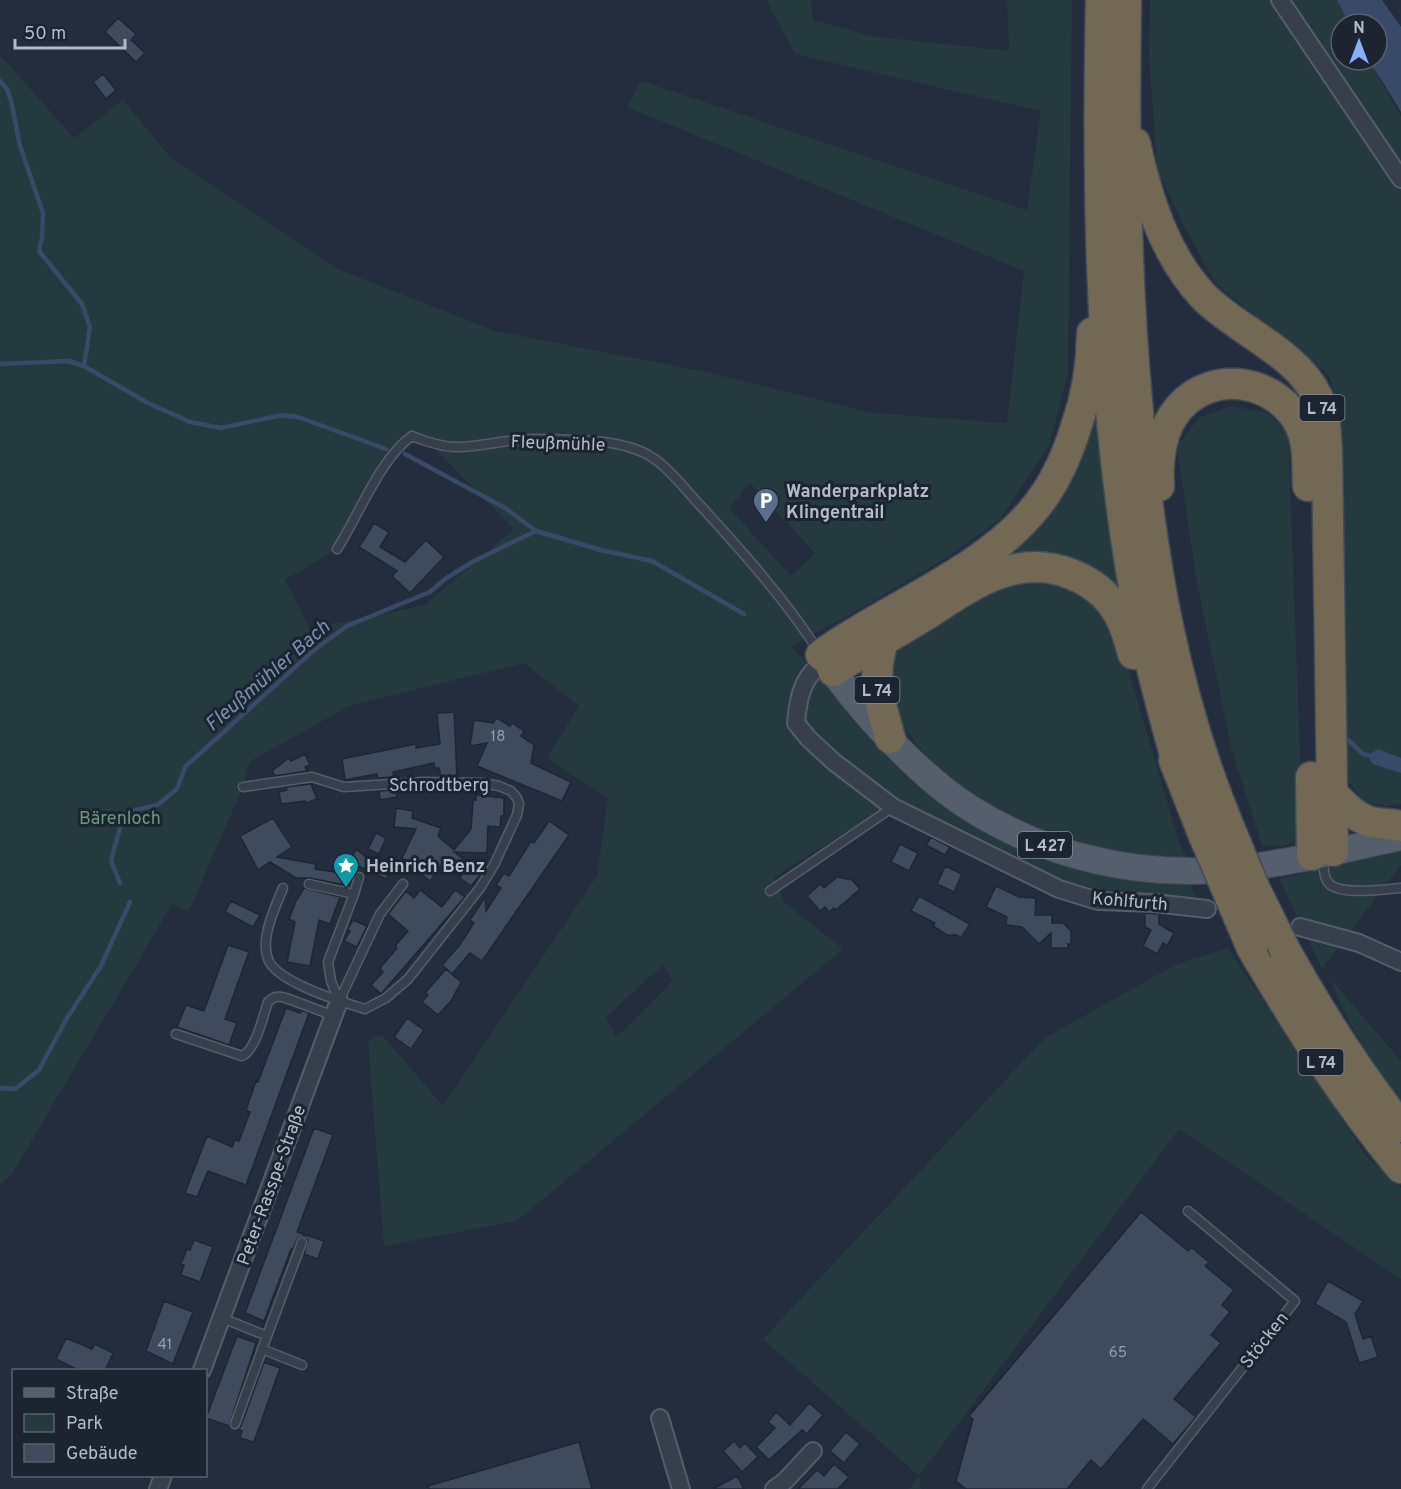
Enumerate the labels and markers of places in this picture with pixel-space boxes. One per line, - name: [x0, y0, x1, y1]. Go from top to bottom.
- place label: Wanderparkplatz Klingentrail: [786, 481, 929, 525]
- parking icon: Wanderparkplatz Klingentrail: [751, 486, 781, 524]
- place icon: Heinrich Benz: [331, 851, 361, 889]
- place label: Heinrich Benz: [366, 856, 485, 879]

